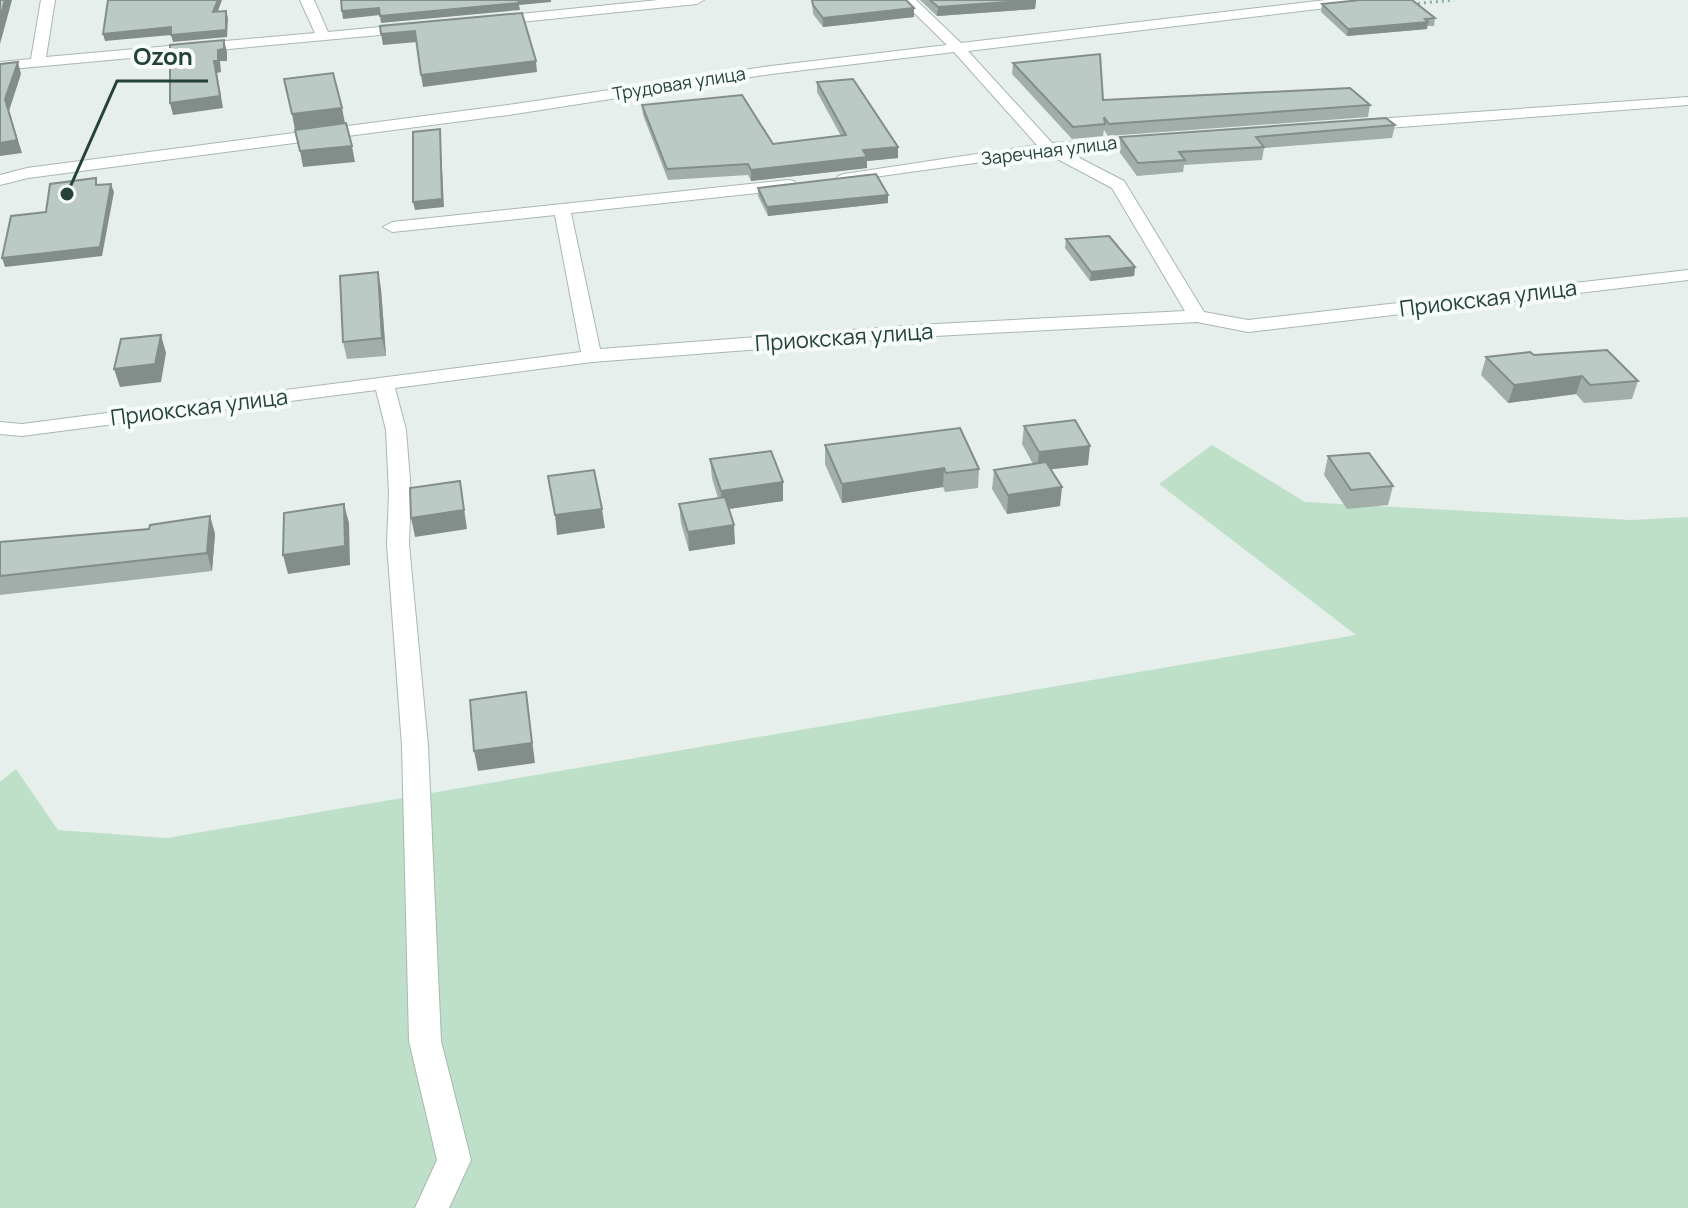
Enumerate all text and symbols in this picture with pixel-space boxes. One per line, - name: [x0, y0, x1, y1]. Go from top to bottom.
- callout: Ozon: [117, 33, 208, 81]
- text: Ozon: [133, 39, 193, 72]
- street label: Трудовая улица: [610, 61, 747, 105]
- street label: Заречная улица: [980, 130, 1118, 170]
- street label: Приокская улица: [1398, 272, 1578, 324]
- street label: Приокская улица: [754, 316, 934, 358]
- street label: Приокская улица: [109, 381, 289, 433]

